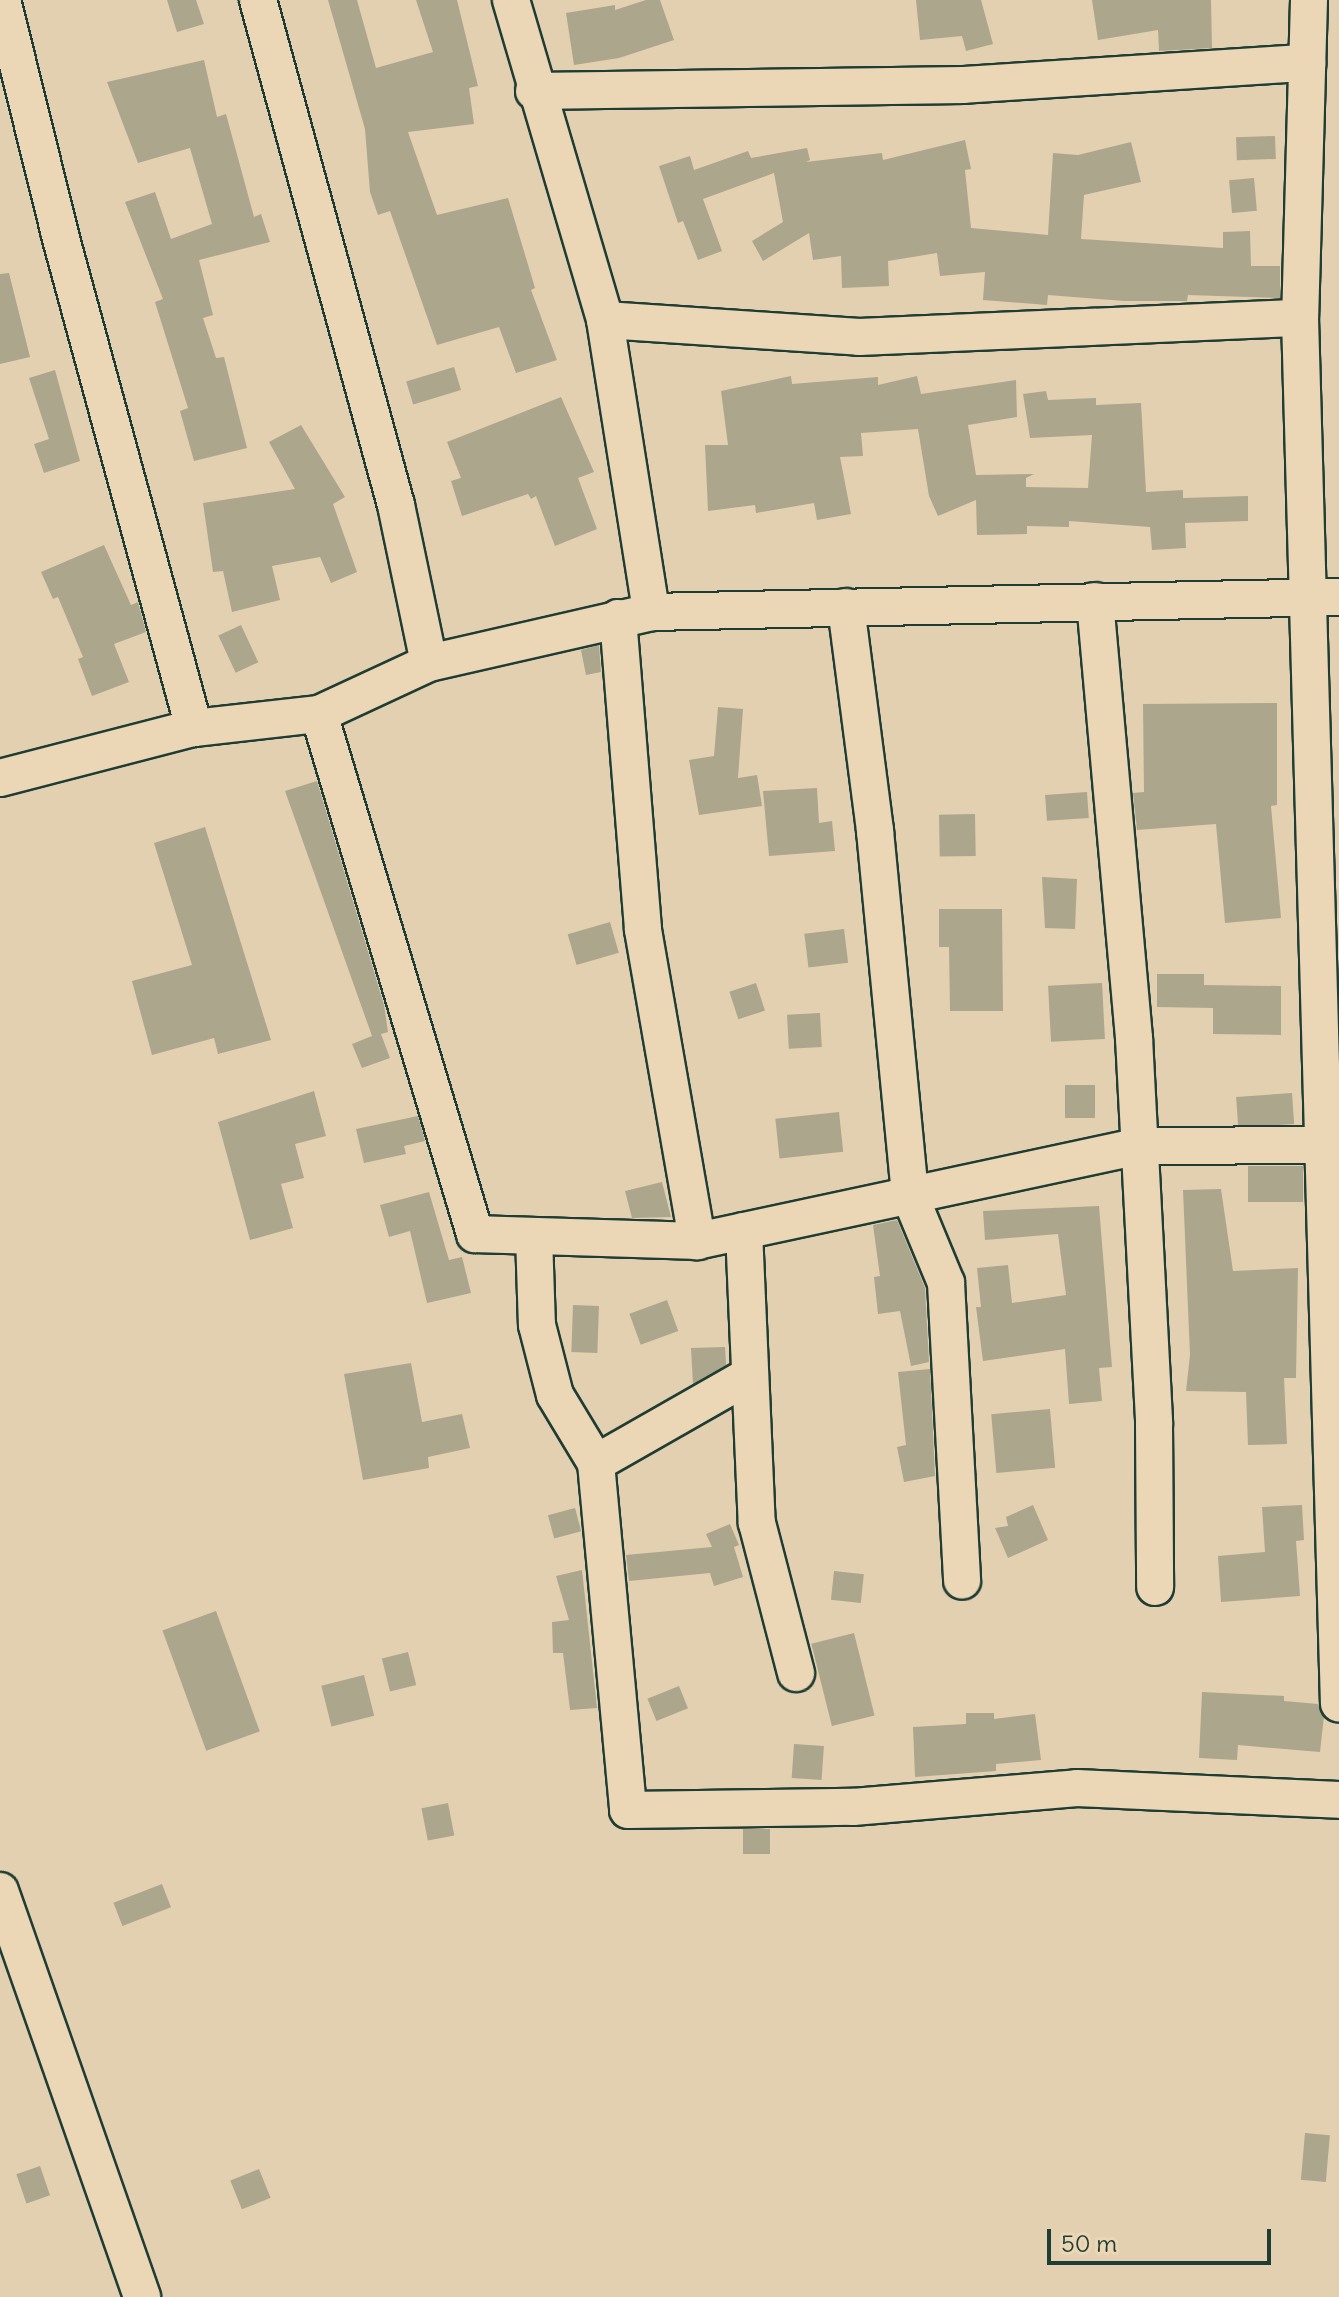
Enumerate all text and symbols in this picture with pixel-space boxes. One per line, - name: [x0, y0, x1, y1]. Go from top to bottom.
- scale bar: [1051, 2213, 1275, 2263]
- text: 50 m: [1061, 2228, 1117, 2258]

